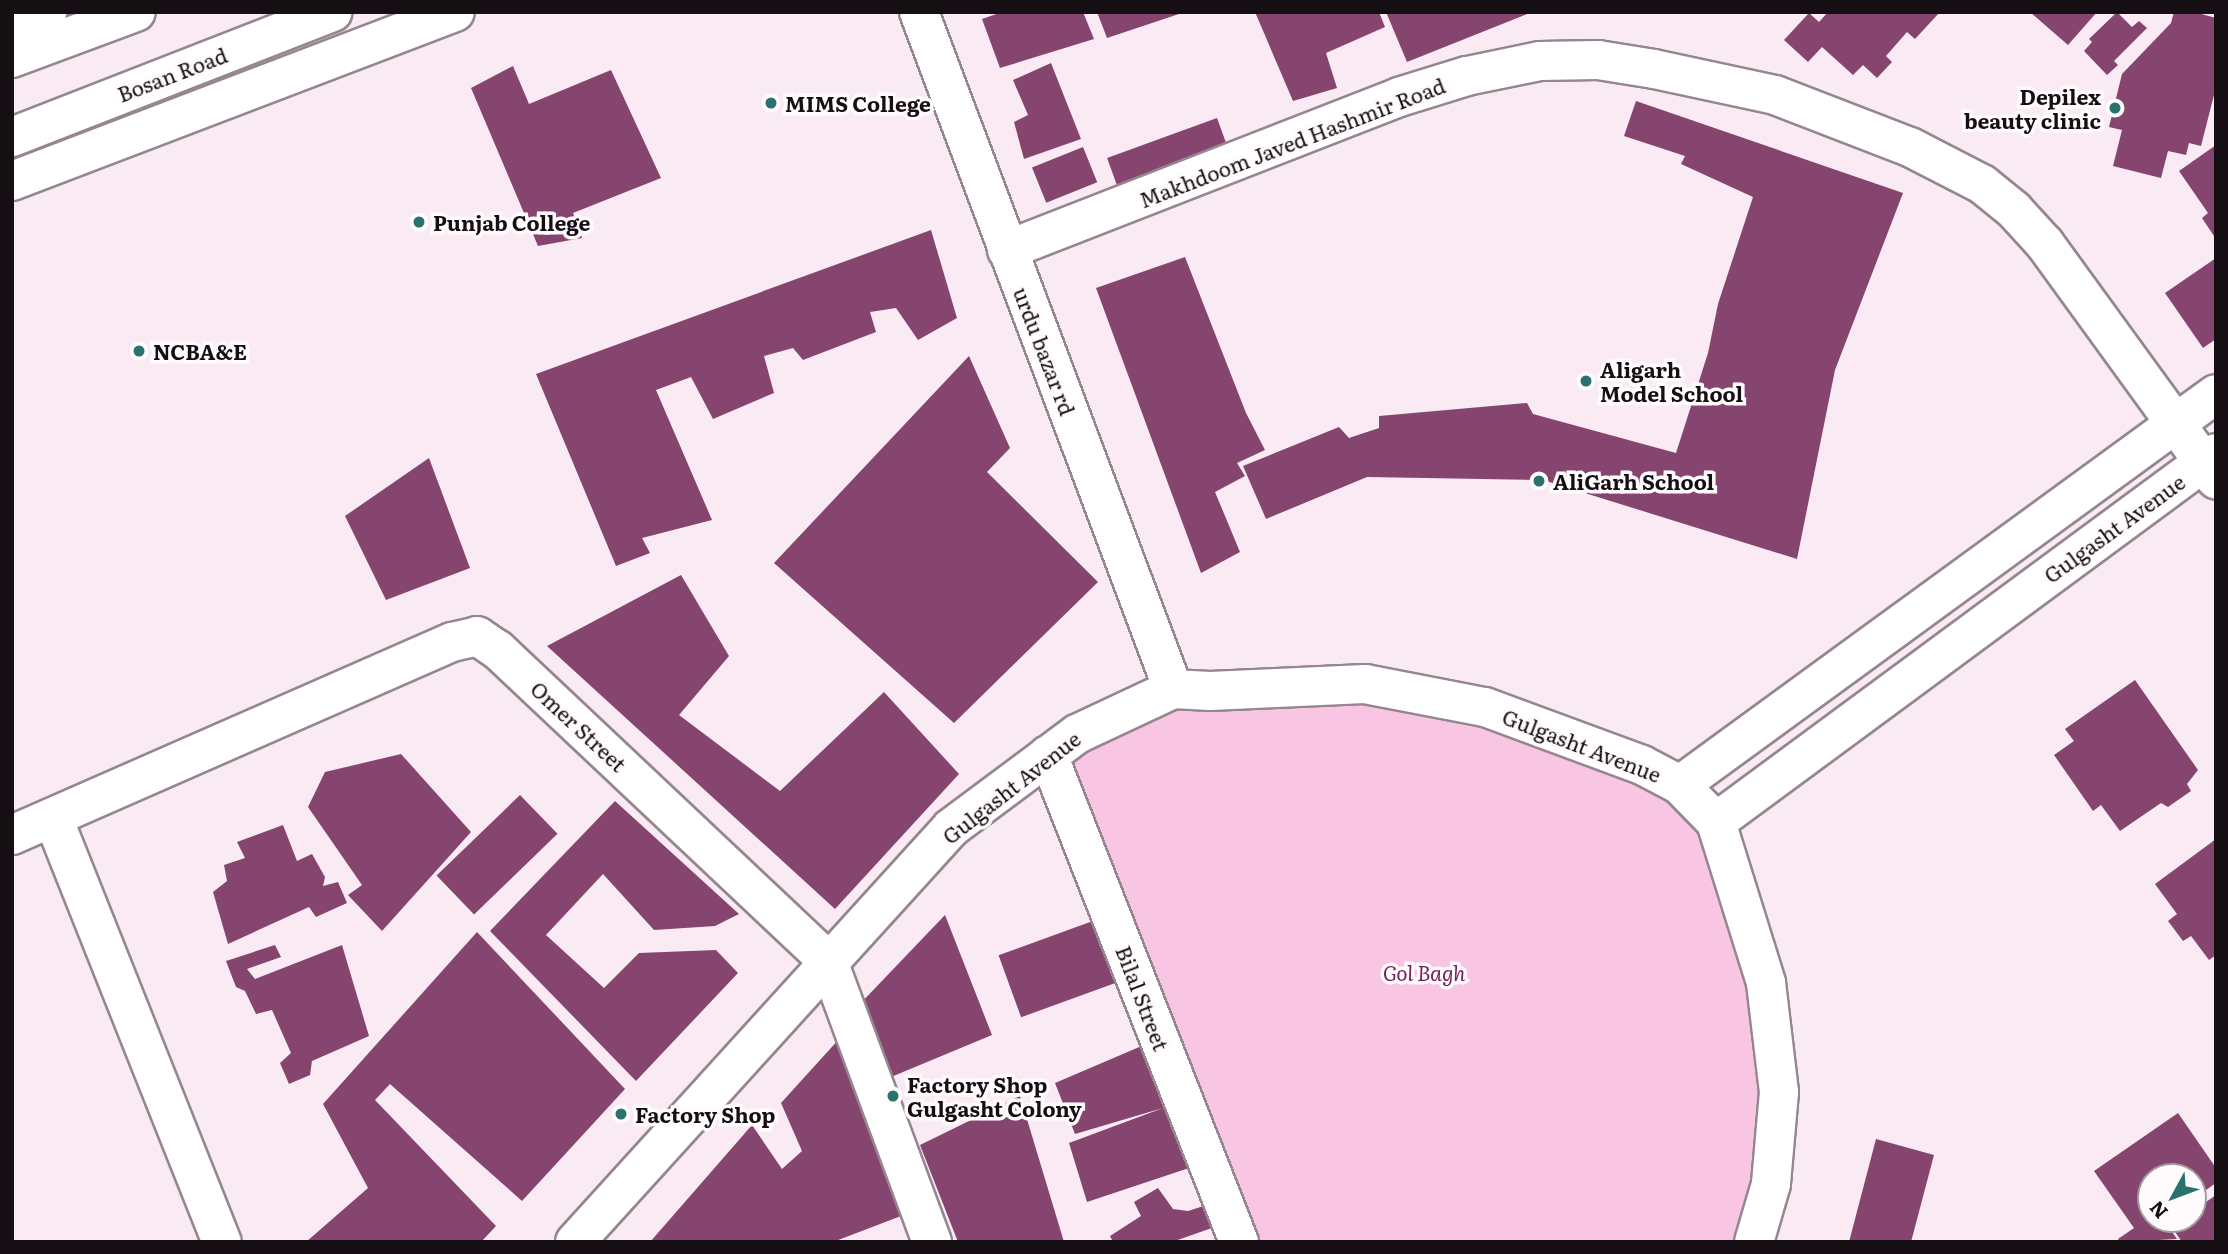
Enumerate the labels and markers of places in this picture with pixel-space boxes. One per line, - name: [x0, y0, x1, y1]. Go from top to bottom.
- place label: Depilex beauty clinic: [1964, 83, 2101, 133]
- place label: MIMS College: [785, 90, 931, 116]
- marker: MIMS College: [763, 95, 779, 111]
- marker: Depilex beauty clinic: [2107, 100, 2123, 116]
- place label: Punjab College: [433, 209, 590, 235]
- marker: Punjab College: [411, 214, 427, 230]
- place label: NCBA&E: [153, 338, 247, 364]
- marker: NCBA&E: [131, 343, 147, 359]
- place label: Aligarh Model School: [1600, 356, 1743, 406]
- marker: Aligarh Model School: [1578, 373, 1594, 389]
- place label: AliGarh School: [1553, 468, 1714, 494]
- marker: AliGarh School: [1531, 473, 1547, 489]
- place label: Factory Shop Gulgasht Colony: [907, 1071, 1082, 1121]
- marker: Factory Shop Gulgasht Colony: [885, 1088, 901, 1104]
- place label: Factory Shop: [635, 1101, 775, 1127]
- marker: Factory Shop: [613, 1106, 629, 1122]

